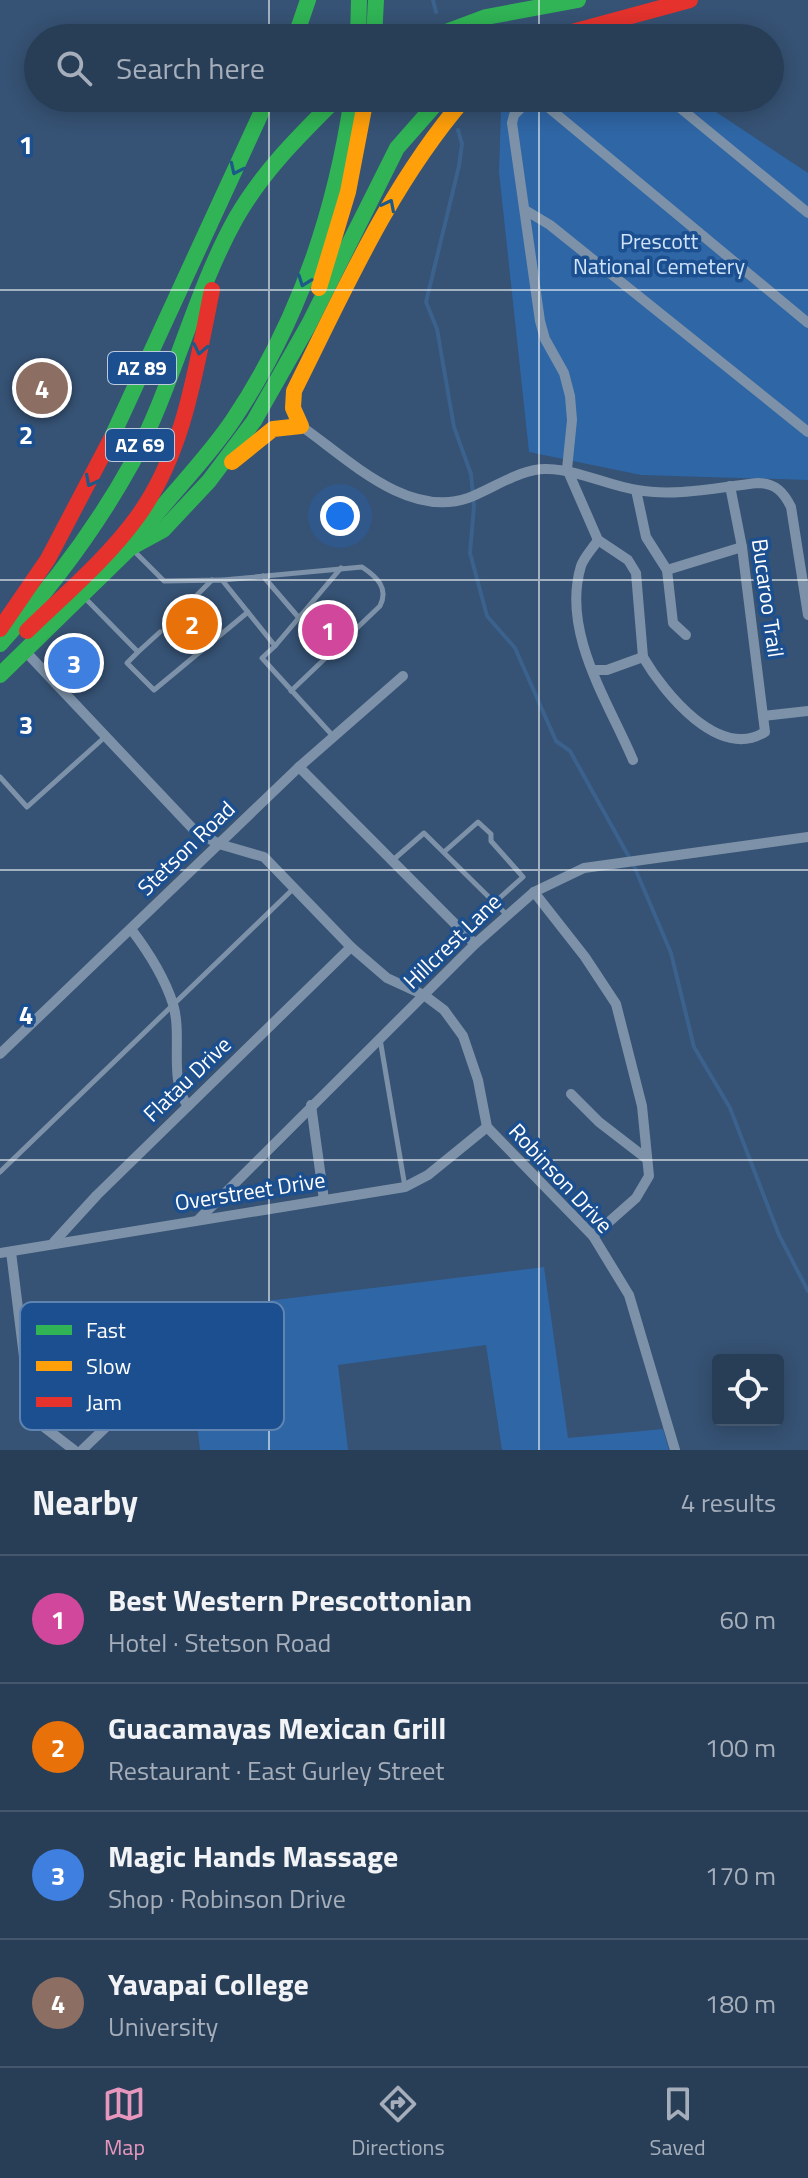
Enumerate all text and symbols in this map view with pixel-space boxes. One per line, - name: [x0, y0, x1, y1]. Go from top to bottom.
- search box: [24, 24, 784, 112]
- text: Search here: [116, 45, 265, 91]
- icon: search: [52, 46, 96, 90]
- text: 1: [19, 125, 33, 164]
- one-way arrow: [229, 160, 245, 175]
- one-way arrow: [379, 198, 395, 213]
- park label: Prescott National Cemetery: [573, 224, 745, 283]
- one-way arrow: [297, 273, 314, 287]
- one-way arrow: [192, 341, 209, 355]
- road number: AZ 89: [108, 352, 176, 384]
- pin: 4: [16, 358, 68, 418]
- text: 2: [19, 415, 33, 454]
- road number: AZ 69: [106, 429, 174, 461]
- one-way arrow: [85, 472, 100, 487]
- your location: [320, 496, 360, 536]
- street label: Bucaroo Trail: [743, 536, 793, 660]
- pin: 2: [166, 594, 218, 654]
- pin: 1: [302, 600, 354, 660]
- pin: 3: [48, 633, 100, 693]
- text: 3: [19, 705, 33, 744]
- street label: Stetson Road: [129, 793, 243, 903]
- street label: Hillcrest Lane: [395, 885, 509, 997]
- text: 4: [19, 995, 33, 1034]
- street label: Flatau Drive: [135, 1028, 239, 1130]
- street label: Robinson Drive: [501, 1115, 621, 1241]
- street label: Overstreet Drive: [172, 1162, 328, 1220]
- legend: [20, 1302, 284, 1430]
- text: Fast: [86, 1313, 126, 1347]
- text: Slow: [86, 1349, 132, 1383]
- map controls: [712, 1354, 784, 1426]
- button: locate: [712, 1354, 784, 1426]
- text: Jam: [86, 1385, 122, 1419]
- text: Nearby: [32, 1476, 138, 1528]
- text: 4 results: [681, 1483, 776, 1522]
- text: Best Western Prescottonian: [108, 1577, 472, 1623]
- text: 1: [51, 1600, 65, 1639]
- text: 60 m: [719, 1600, 776, 1639]
- text: Hotel · Stetson Road: [108, 1623, 331, 1662]
- text: Guacamayas Mexican Grill: [108, 1705, 446, 1751]
- text: 2: [51, 1728, 65, 1767]
- text: 100 m: [705, 1728, 776, 1767]
- text: Restaurant · East Gurley Street: [108, 1751, 444, 1790]
- text: Magic Hands Massage: [108, 1833, 398, 1879]
- text: 3: [51, 1856, 65, 1895]
- text: 170 m: [705, 1856, 776, 1895]
- text: Shop · Robinson Drive: [108, 1879, 346, 1918]
- text: Yavapai College: [108, 1961, 309, 2007]
- text: 4: [51, 1984, 65, 2023]
- text: 180 m: [705, 1984, 776, 2023]
- text: University: [108, 2007, 218, 2046]
- tab: Map: [102, 2082, 146, 2164]
- tab: Directions: [351, 2082, 445, 2164]
- tab: Saved: [650, 2082, 706, 2164]

